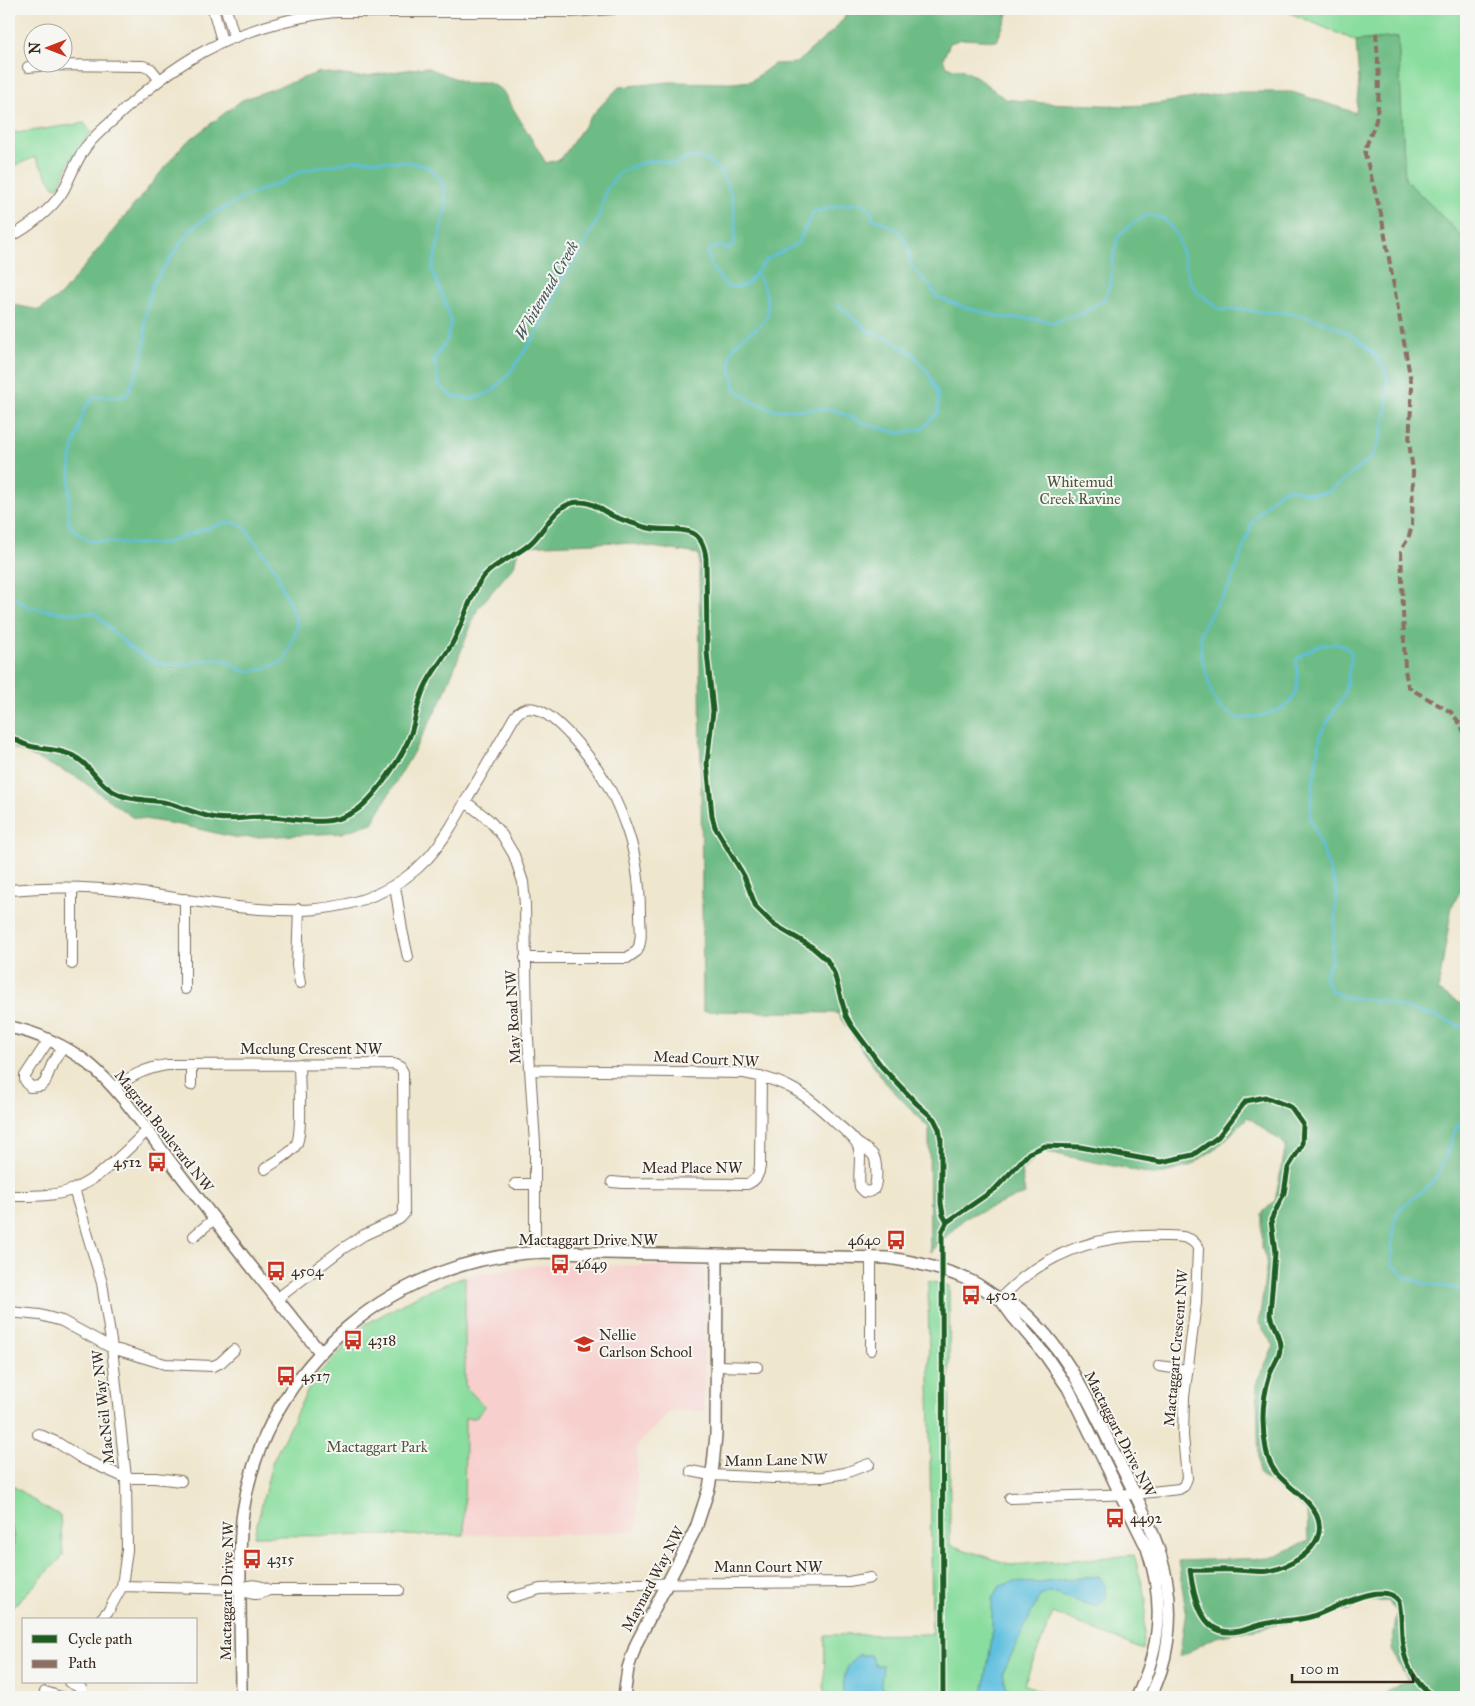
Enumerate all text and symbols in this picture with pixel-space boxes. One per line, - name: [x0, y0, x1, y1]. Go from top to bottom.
- north arrow: [22, 22, 72, 72]
- text: N: [27, 42, 44, 54]
- water label: Whitemud Creek: [511, 238, 582, 343]
- park label: Whitemud Creek Ravine: [1040, 473, 1120, 508]
- street label: May Road NW: [502, 969, 524, 1064]
- street label: Mcclung Crescent NW: [240, 1040, 383, 1058]
- street label: Mead Court NW: [653, 1047, 760, 1071]
- street label: Magrath Boulevard NW: [111, 1066, 218, 1196]
- bus stop icon: 4512: [146, 1151, 168, 1173]
- place label: 4512: [113, 1153, 143, 1171]
- street label: Mead Place NW: [642, 1159, 743, 1177]
- bus stop icon: 4640: [885, 1229, 907, 1251]
- street label: Mactaggart Drive NW: [518, 1231, 658, 1249]
- place label: 4640: [848, 1231, 881, 1249]
- bus stop icon: 4649: [549, 1253, 571, 1275]
- place label: 4649: [575, 1255, 607, 1273]
- bus stop icon: 4504: [265, 1260, 287, 1282]
- place label: 4504: [291, 1262, 324, 1280]
- street label: Mactaggart Crescent NW: [1160, 1268, 1192, 1427]
- bus stop icon: 4502: [960, 1284, 982, 1306]
- place label: 4502: [986, 1286, 1018, 1304]
- place label: Nellie Carlson School: [599, 1326, 693, 1361]
- bus stop icon: 4318: [342, 1329, 364, 1351]
- place label: 4318: [368, 1331, 396, 1349]
- school or university icon: Nellie Carlson School: [573, 1333, 595, 1355]
- street label: MacNeil Way NW: [88, 1348, 118, 1465]
- bus stop icon: 4517: [275, 1365, 297, 1387]
- place label: 4517: [301, 1367, 330, 1385]
- street label: Mactaggart Drive NW: [1080, 1368, 1160, 1501]
- park label: Mactaggart Park: [326, 1438, 428, 1456]
- street label: Mann Lane NW: [724, 1450, 829, 1470]
- bus stop icon: 4492: [1104, 1507, 1126, 1529]
- place label: 4492: [1130, 1509, 1163, 1527]
- street label: Mactaggart Drive NW: [217, 1521, 237, 1661]
- street label: Maynard Way NW: [618, 1523, 689, 1635]
- bus stop icon: 4315: [241, 1548, 263, 1570]
- place label: 4315: [267, 1550, 294, 1568]
- street label: Mann Court NW: [714, 1558, 823, 1576]
- legend: [22, 1618, 198, 1684]
- text: Cycle path: [68, 1630, 133, 1648]
- scale bar: [1292, 1651, 1414, 1683]
- text: Path: [68, 1654, 97, 1672]
- text: 100 m: [1300, 1660, 1340, 1678]

